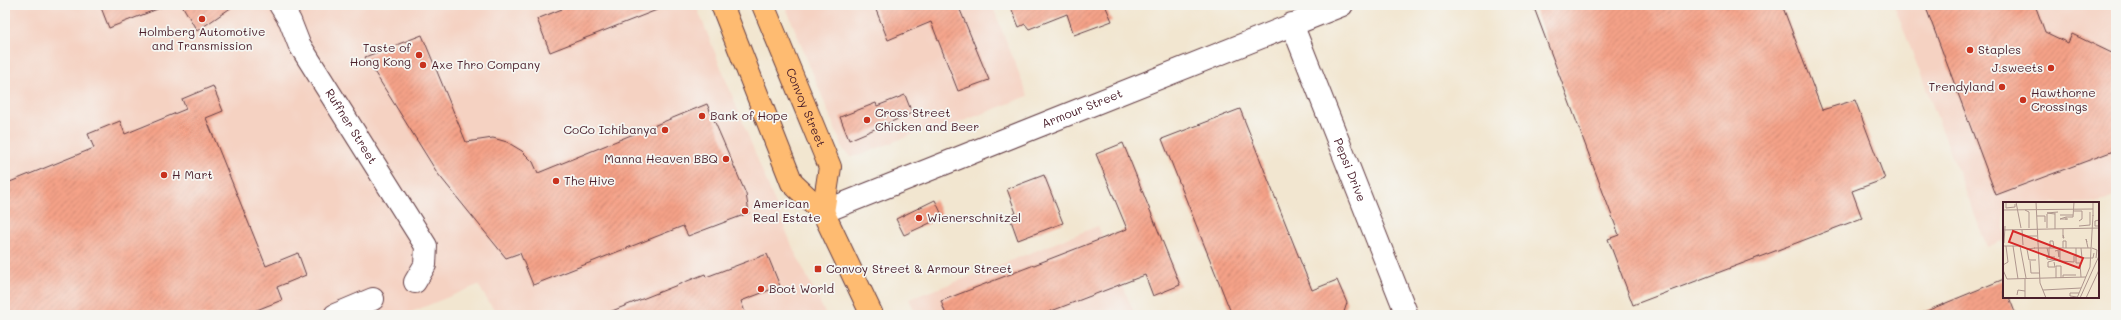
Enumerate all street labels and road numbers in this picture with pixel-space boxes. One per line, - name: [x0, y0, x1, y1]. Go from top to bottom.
- street label: Convoy Street: [783, 65, 830, 149]
- street label: Armour Street: [1039, 84, 1125, 131]
- street label: Ruffner Street: [322, 85, 381, 167]
- street label: Pepsi Drive: [1331, 135, 1370, 204]

